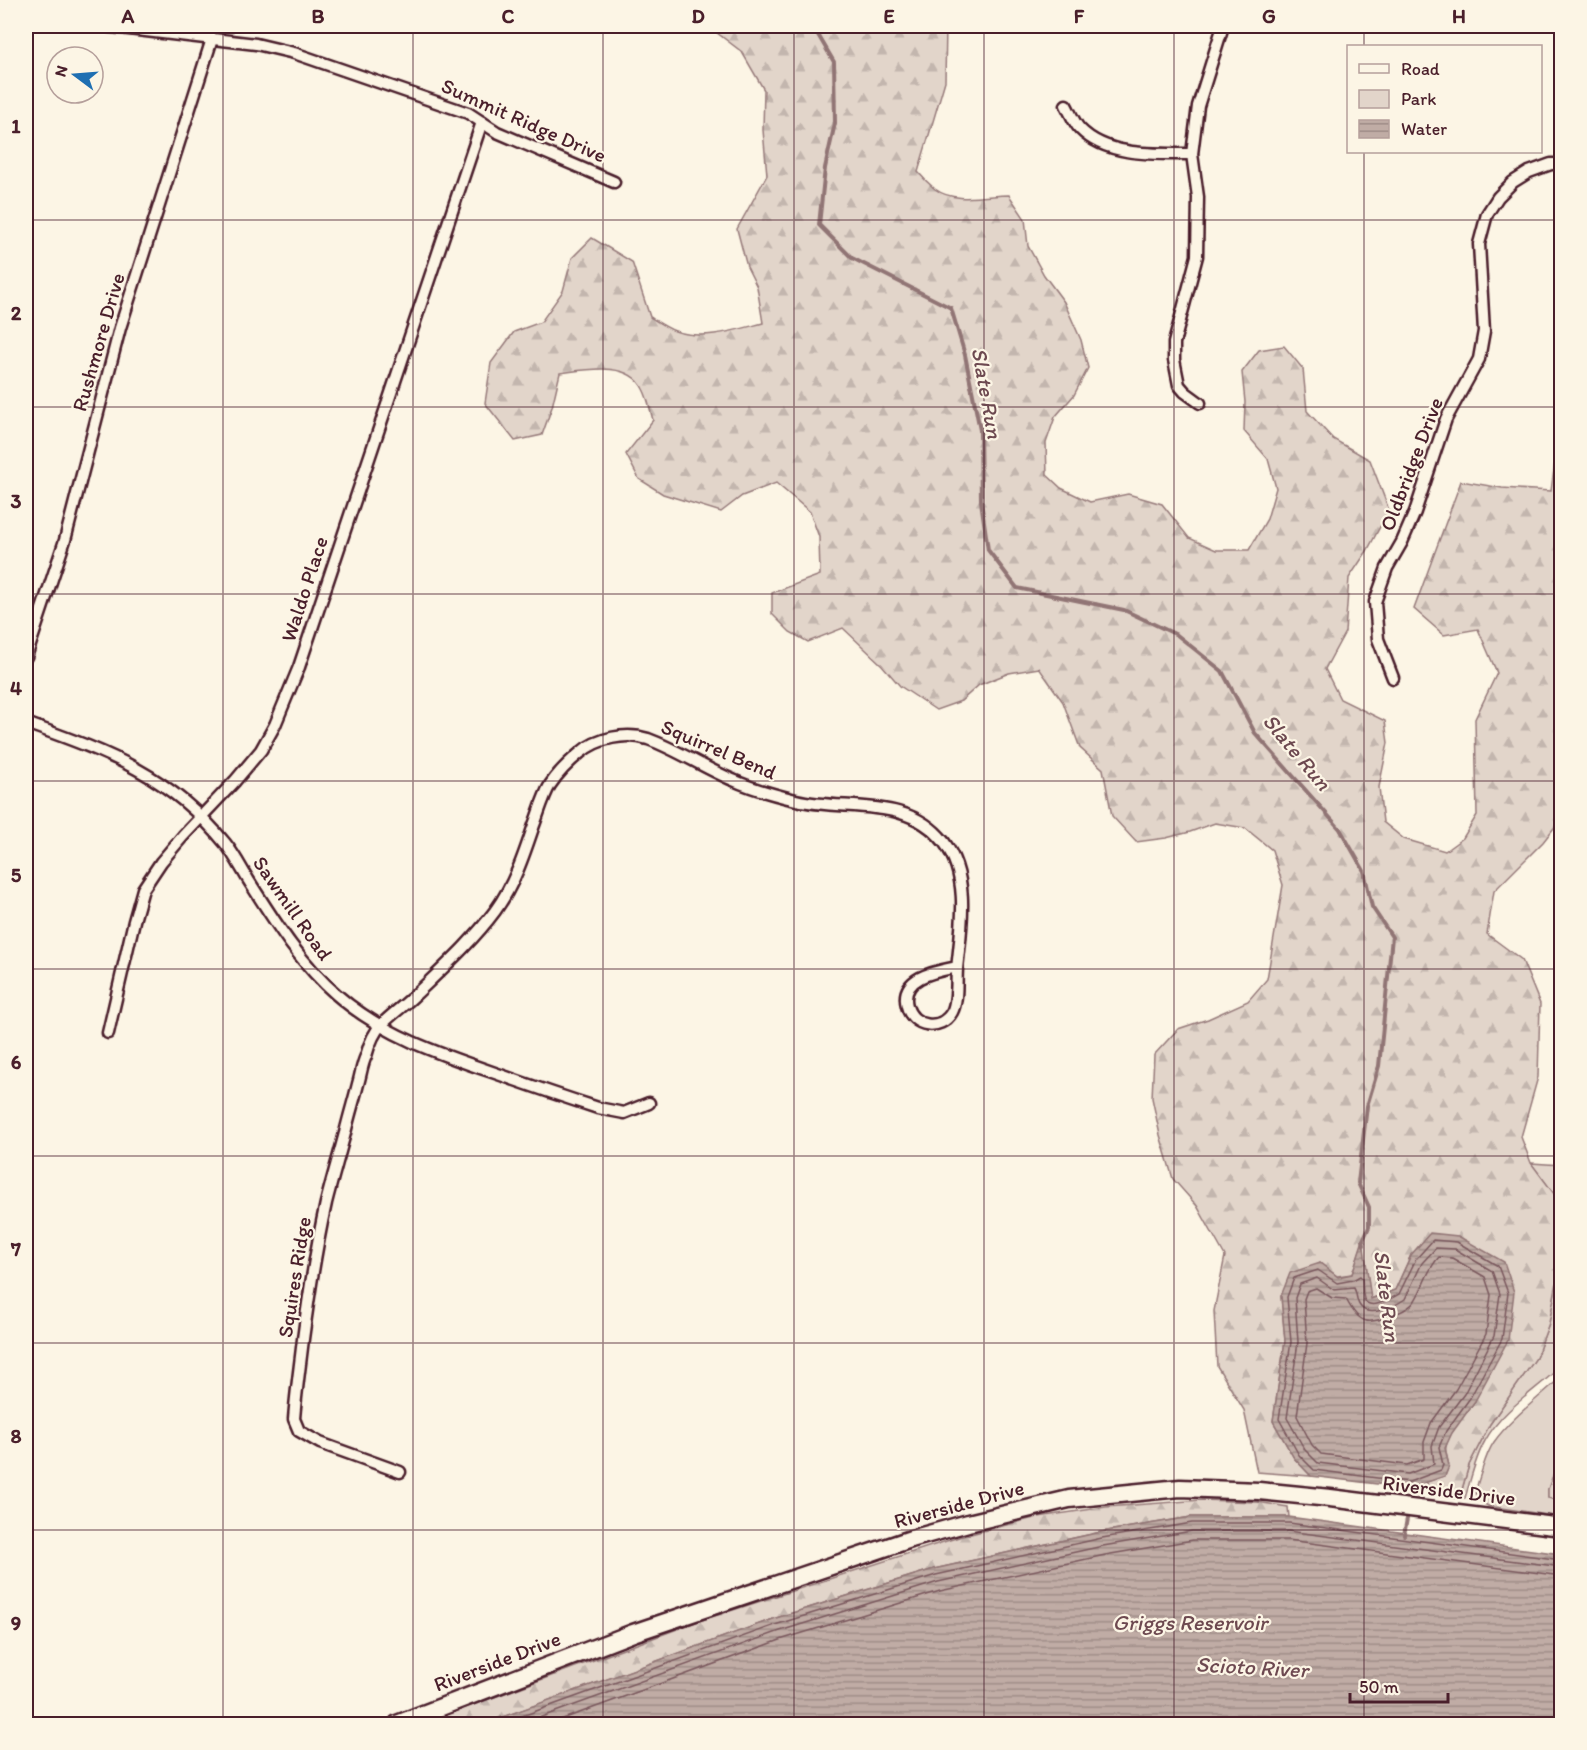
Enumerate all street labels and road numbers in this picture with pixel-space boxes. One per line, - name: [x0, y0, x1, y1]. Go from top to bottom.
- street label: Summit Ridge Drive: [438, 72, 610, 168]
- street label: Rushmore Drive: [66, 270, 130, 414]
- street label: Oldbridge Drive: [1374, 394, 1448, 534]
- street label: Waldo Place: [275, 533, 333, 645]
- street label: Squirrel Bend: [658, 714, 781, 785]
- street label: Sawmill Road: [248, 851, 338, 965]
- street label: Squires Ridge: [272, 1215, 316, 1339]
- street label: Riverside Drive: [1381, 1469, 1517, 1511]
- street label: Riverside Drive: [891, 1475, 1027, 1533]
- street label: Riverside Drive: [430, 1625, 564, 1697]

